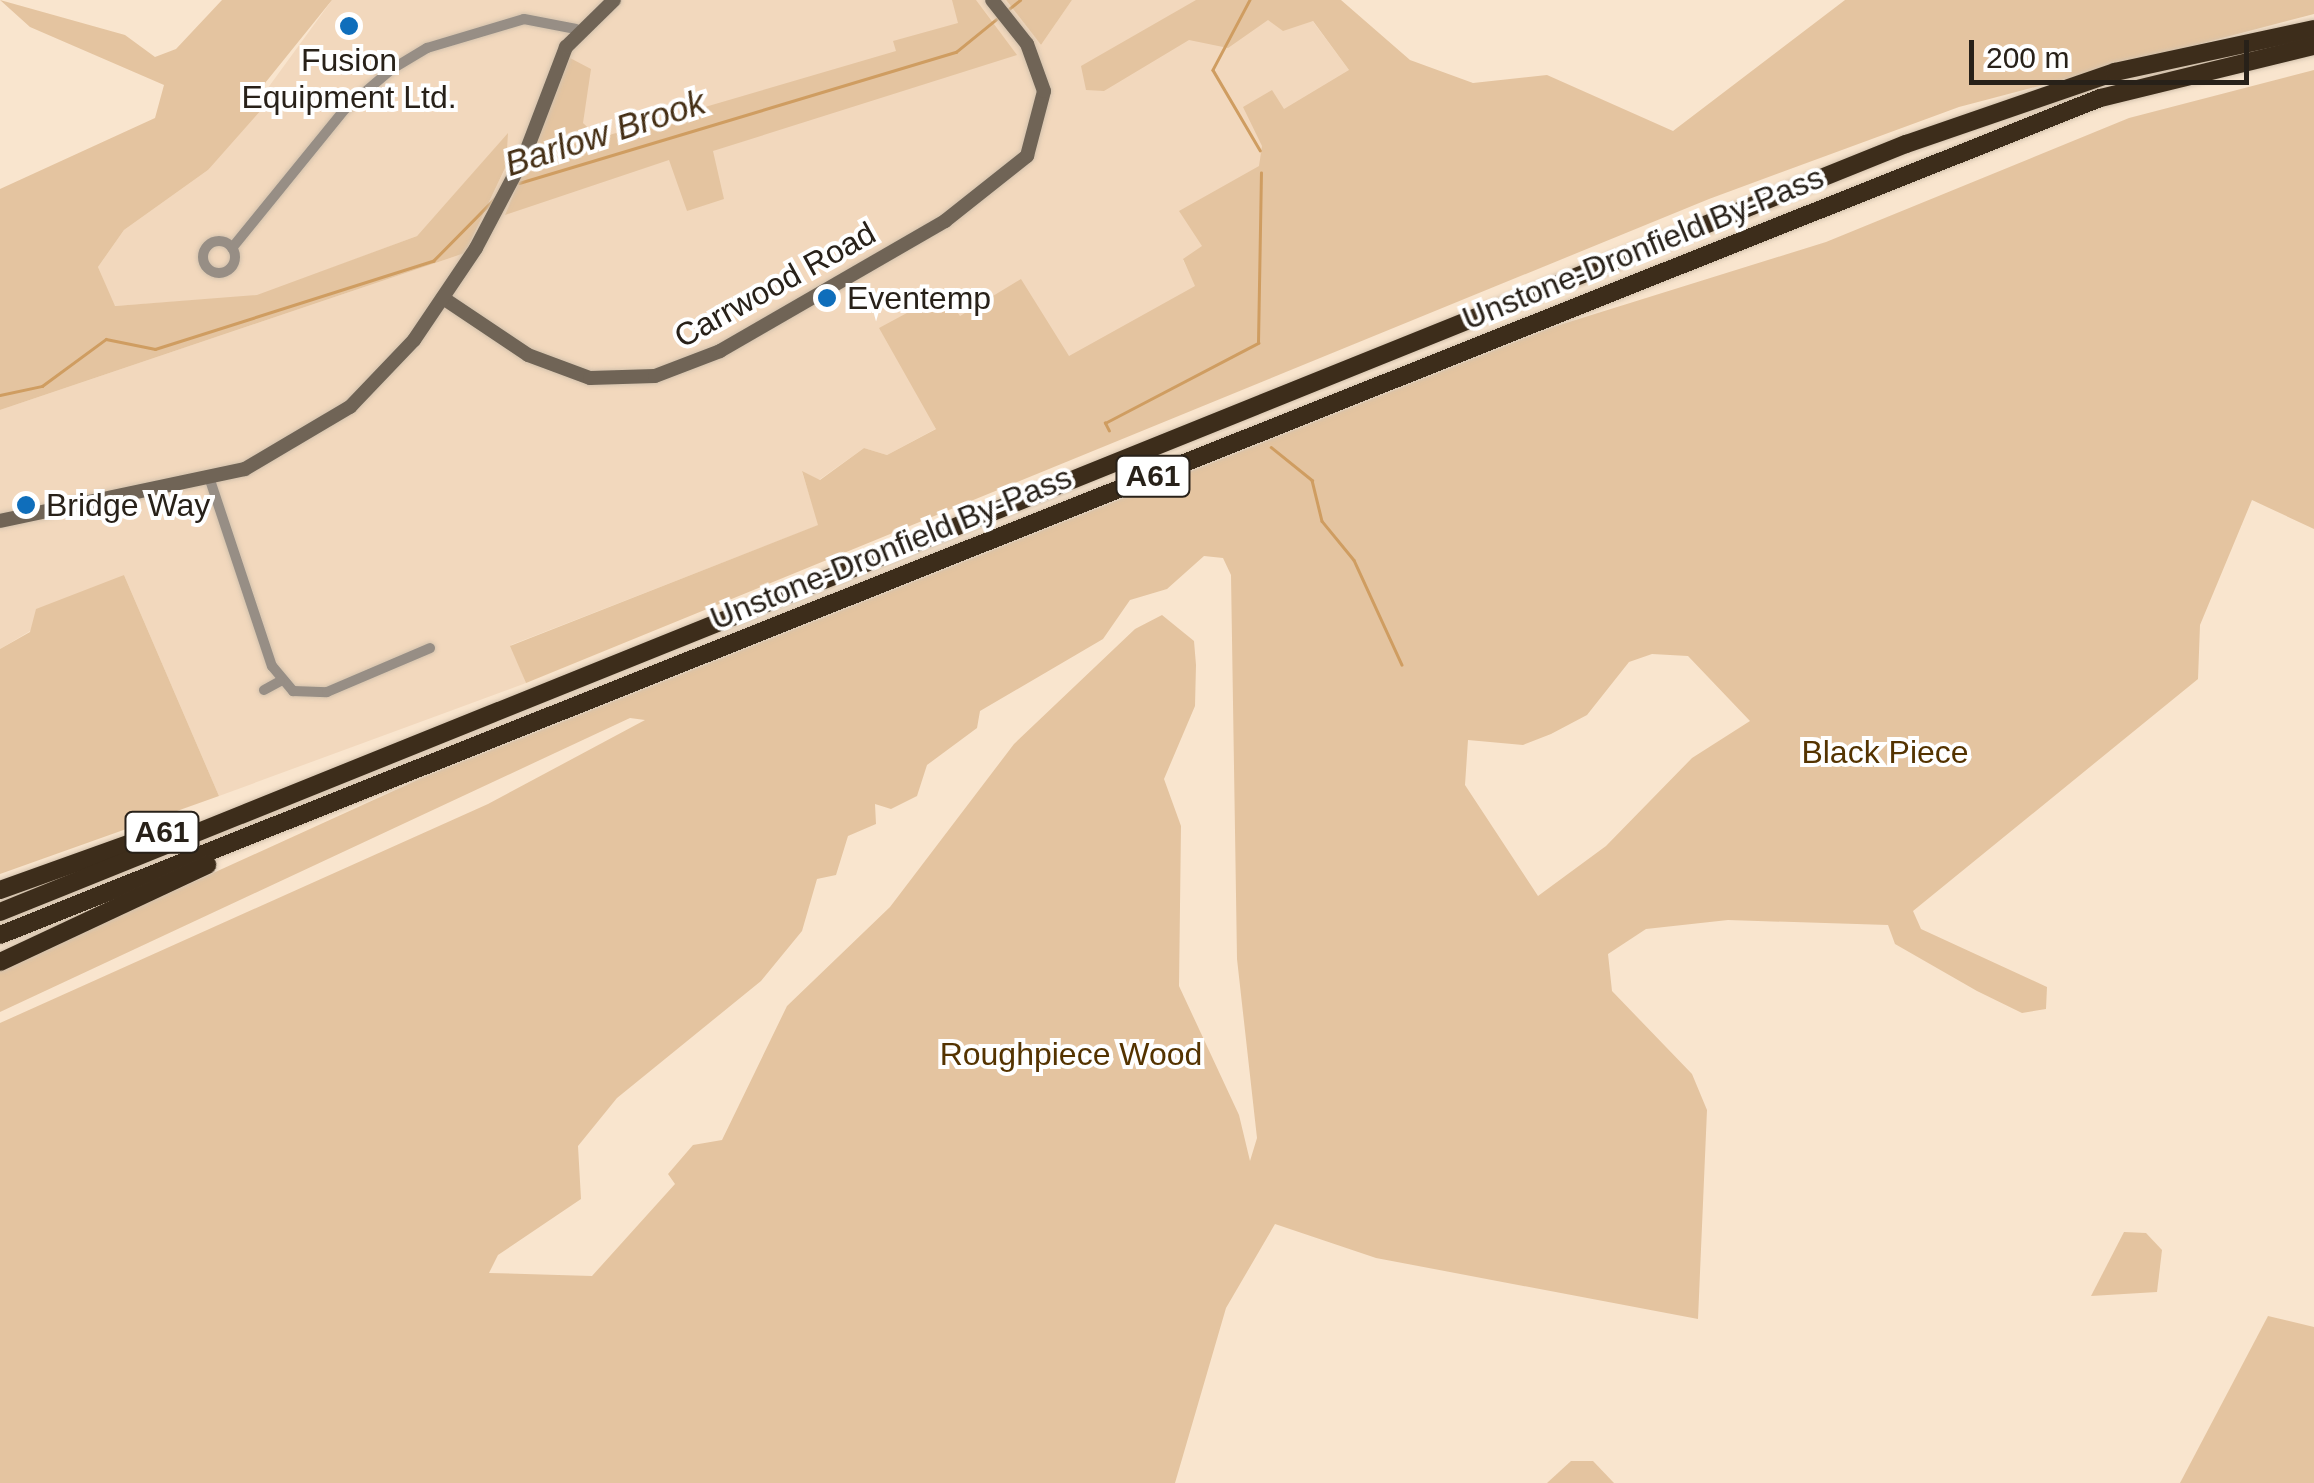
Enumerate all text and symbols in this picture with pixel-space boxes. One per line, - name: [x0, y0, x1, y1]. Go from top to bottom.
- marker: Fusion Equipment Ltd.: [338, 15, 360, 37]
- scale bar: [1974, 20, 2254, 82]
- text: 200 m: [1986, 41, 2069, 74]
- place label: Fusion Equipment Ltd.: [241, 42, 457, 117]
- water label: Barlow Brook: [500, 81, 710, 185]
- street label: Unstone-Dronfield By-Pass: [1457, 158, 1829, 338]
- street label: Carrwood Road: [668, 214, 882, 356]
- place label: Eventemp: [847, 279, 991, 317]
- marker: Eventemp: [816, 287, 838, 309]
- road number: A61: [1113, 451, 1193, 501]
- street label: Unstone-Dronfield By-Pass: [705, 458, 1077, 638]
- place label: Bridge Way: [46, 486, 210, 524]
- marker: Bridge Way: [15, 494, 37, 516]
- park label: Black Piece: [1801, 733, 1969, 771]
- road number: A61: [122, 807, 202, 857]
- park label: Roughpiece Wood: [940, 1035, 1202, 1073]

